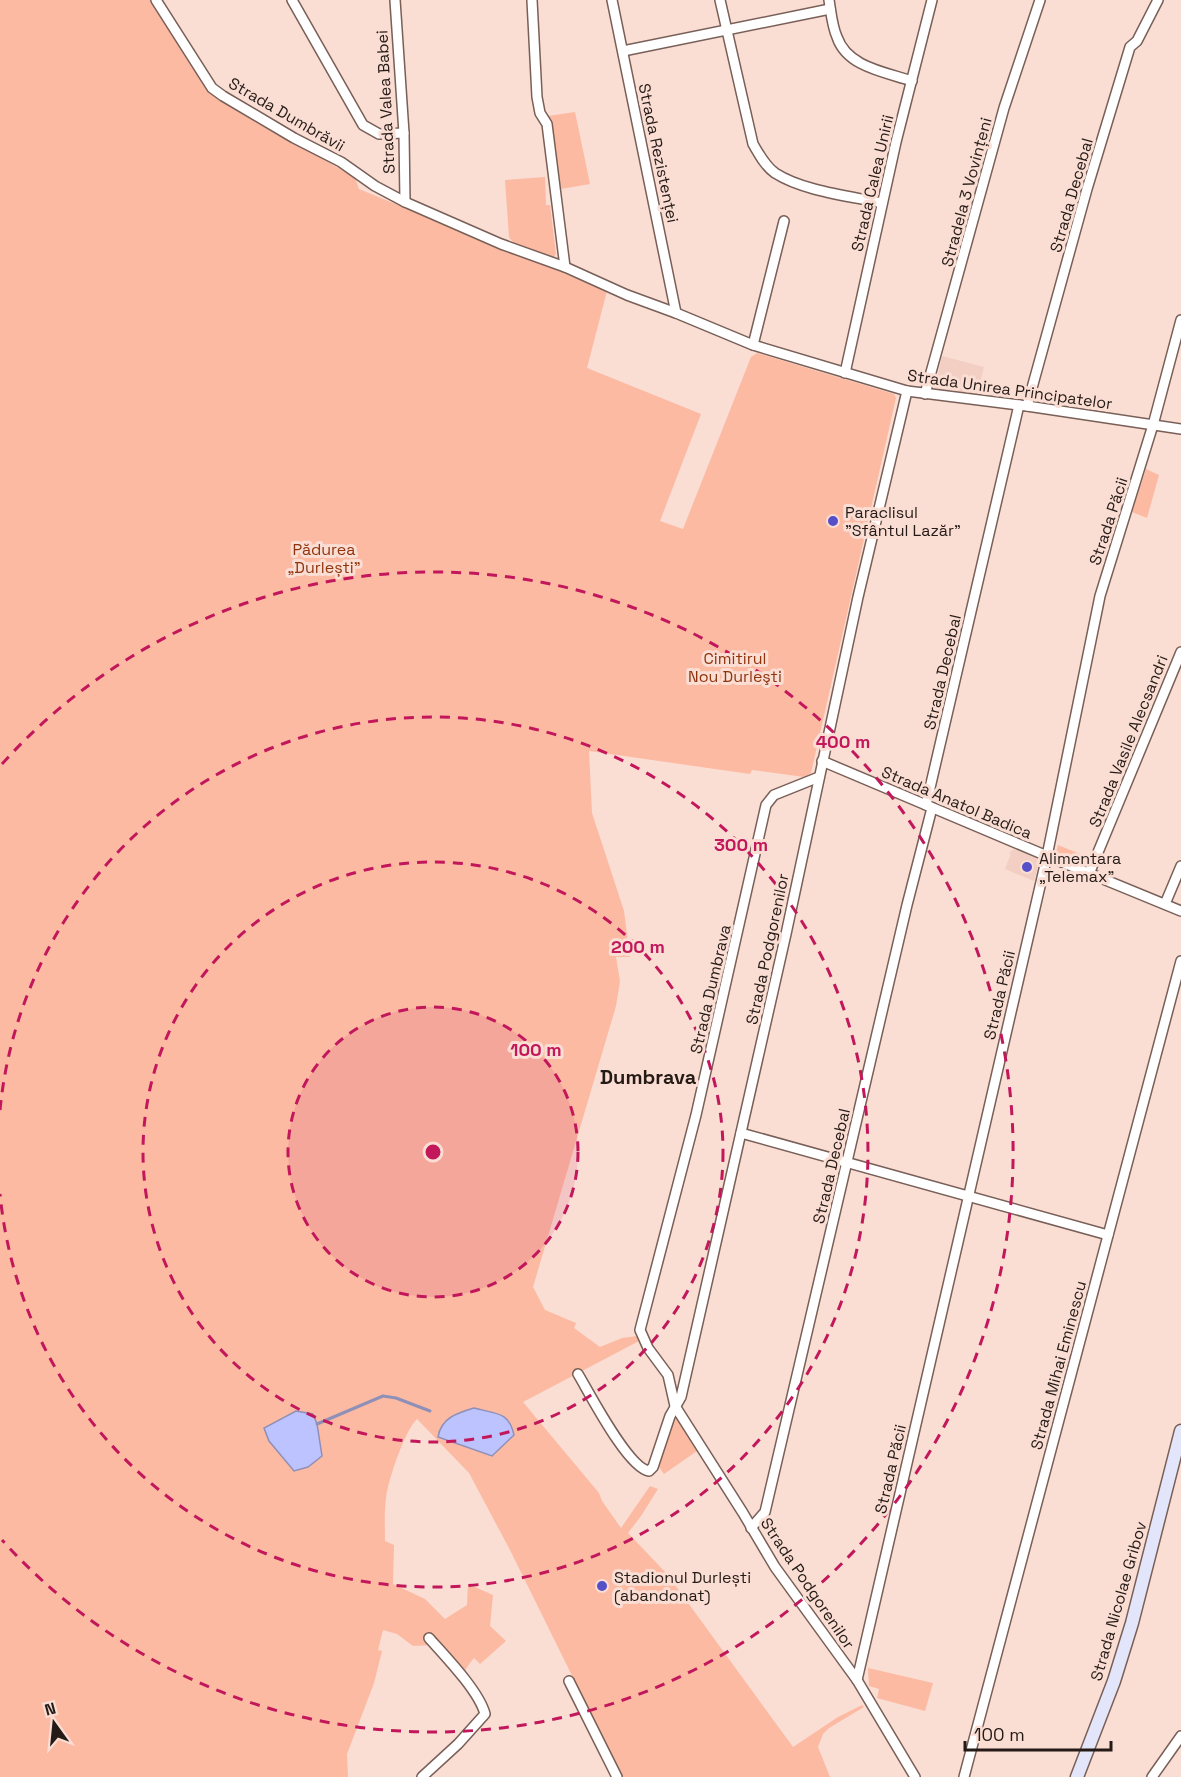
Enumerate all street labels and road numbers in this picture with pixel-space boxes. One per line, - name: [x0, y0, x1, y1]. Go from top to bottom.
- street label: Strada Valea Babei: [371, 30, 400, 174]
- street label: Strada Dumbrăvii: [225, 73, 349, 156]
- street label: Strada Rezistenței: [633, 82, 684, 225]
- street label: Strada Calea Unirii: [847, 113, 898, 254]
- street label: Stradela 3 Vovințeni: [936, 115, 997, 269]
- street label: Strada Decebal: [1045, 135, 1098, 255]
- street label: Strada Unirea Principatelor: [906, 365, 1114, 414]
- street label: Strada Păcii: [1084, 474, 1133, 568]
- street label: Strada Decebal: [919, 612, 966, 732]
- street label: Strada Vasile Alecsandri: [1084, 652, 1173, 830]
- street label: Strada Anatol Badica: [878, 761, 1035, 844]
- street label: Strada Podgorenilor: [741, 872, 794, 1027]
- street label: Strada Dumbrava: [685, 922, 736, 1056]
- street label: Strada Păcii: [979, 948, 1020, 1042]
- street label: Strada Decebal: [808, 1106, 855, 1226]
- street label: Strada Mihai Eminescu: [1026, 1278, 1091, 1452]
- street label: Strada Păcii: [870, 1422, 911, 1516]
- street label: Strada Podgorenilor: [756, 1514, 859, 1653]
- street label: Strada Nicolae Gribov: [1086, 1519, 1151, 1683]

